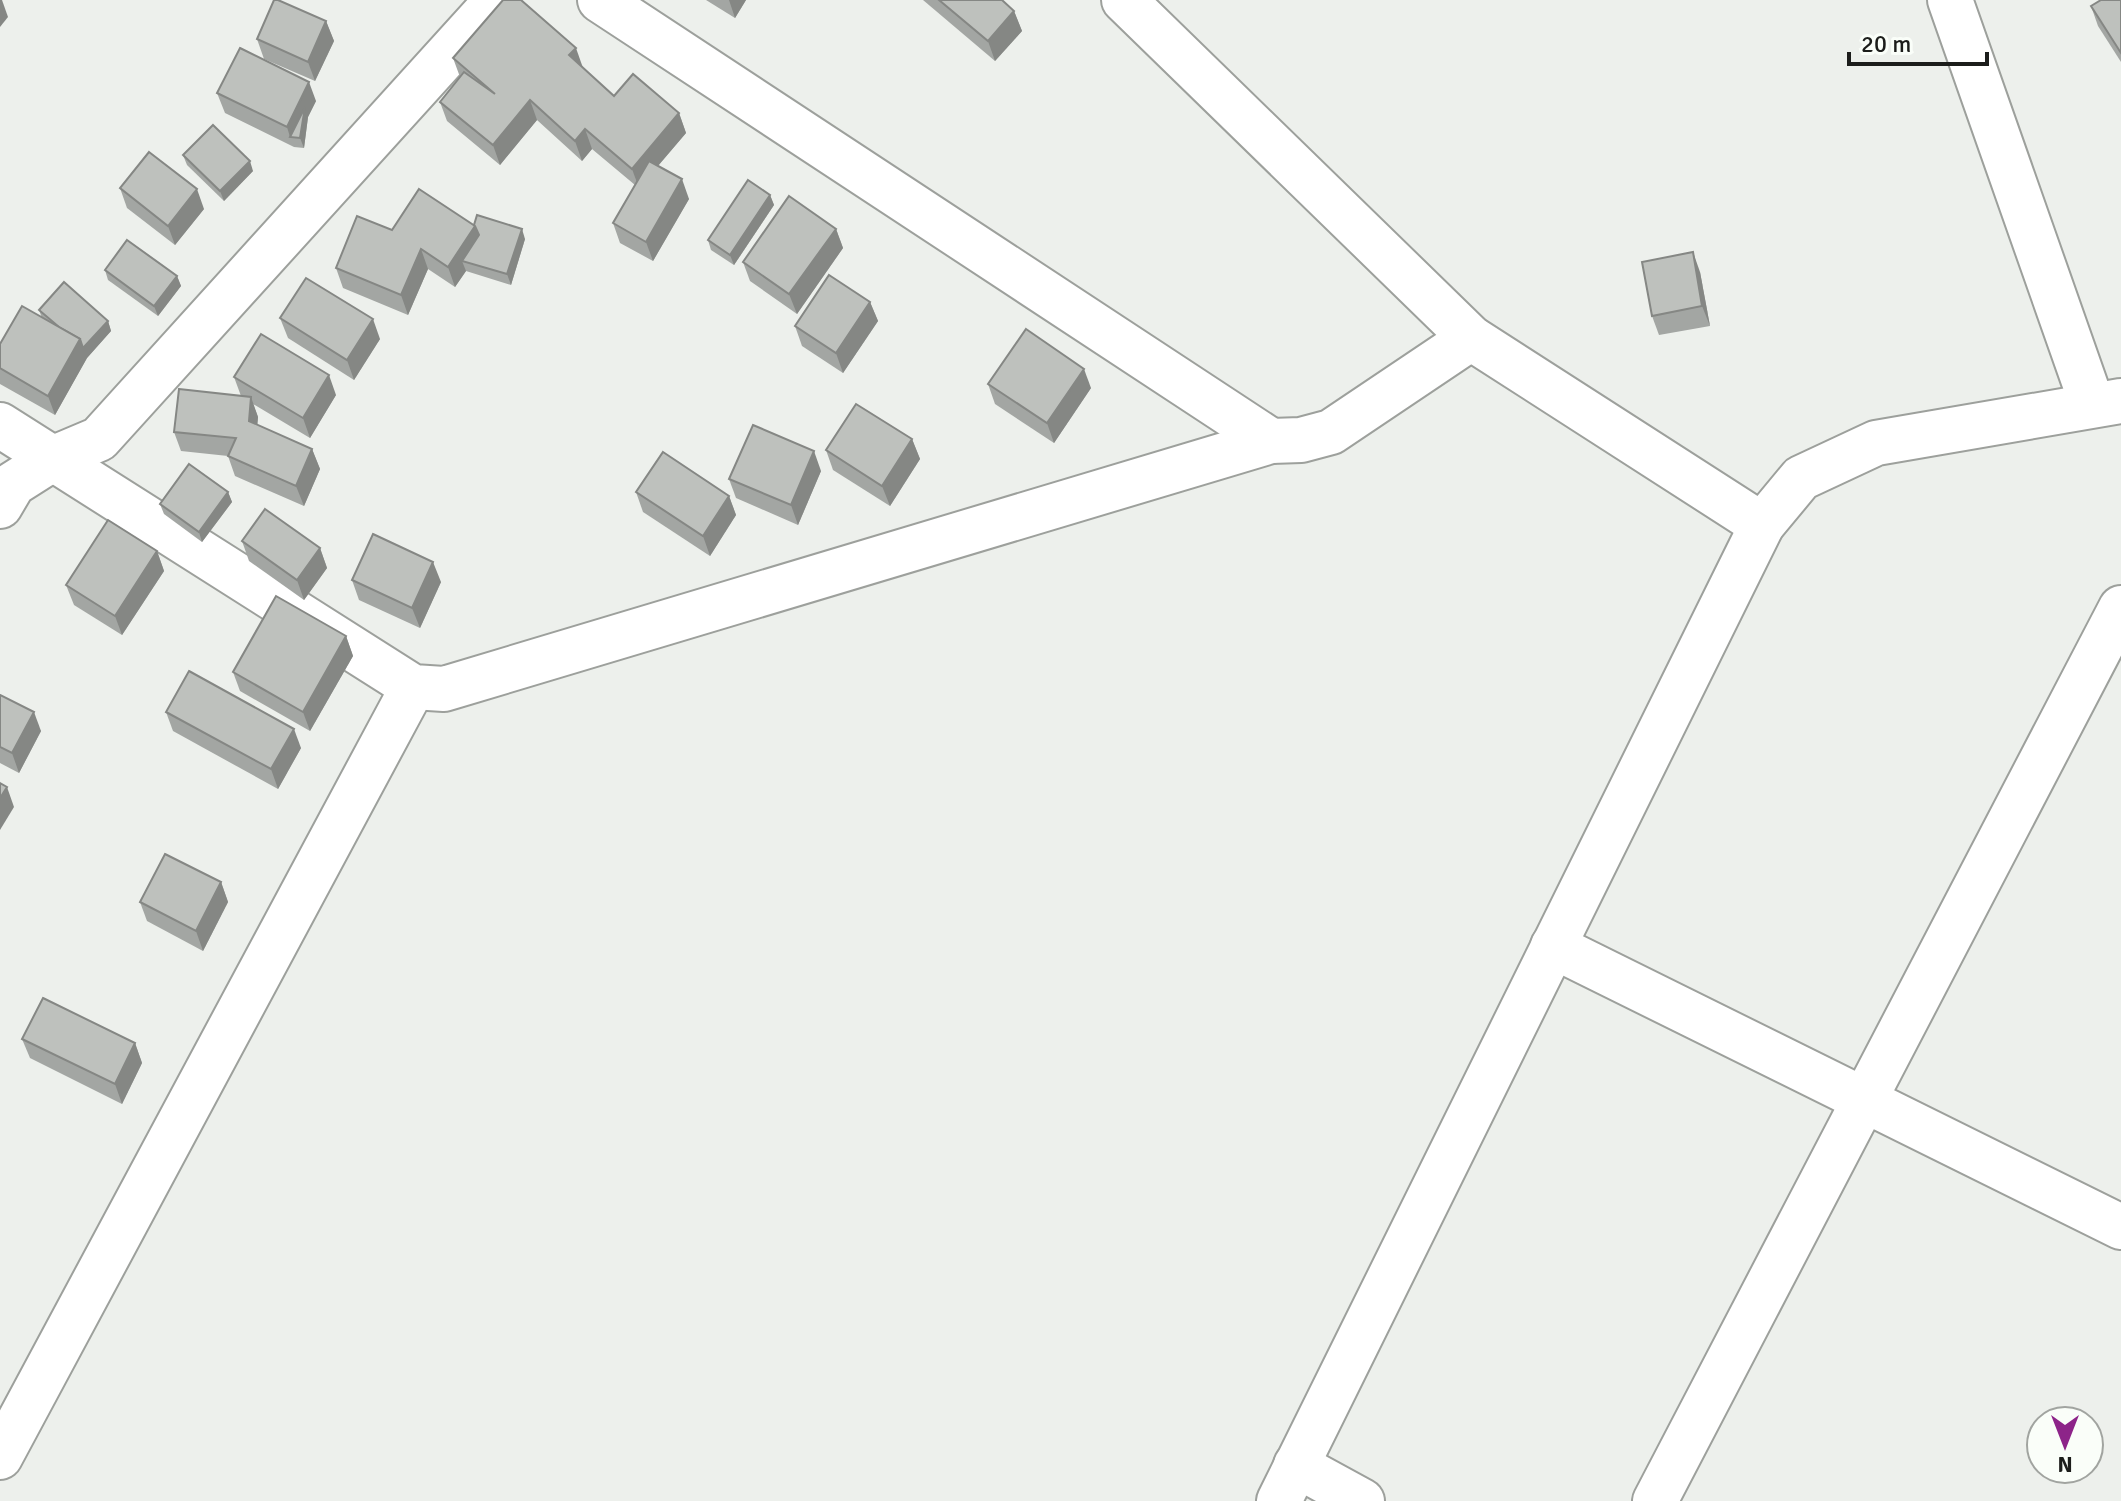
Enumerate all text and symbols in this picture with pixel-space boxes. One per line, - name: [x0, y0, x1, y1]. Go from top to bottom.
- scale bar: [1849, 16, 1987, 66]
- text: 20 m: [1861, 29, 1911, 59]
- north arrow: [2025, 1405, 2105, 1485]
- text: N: [2057, 1451, 2073, 1478]

